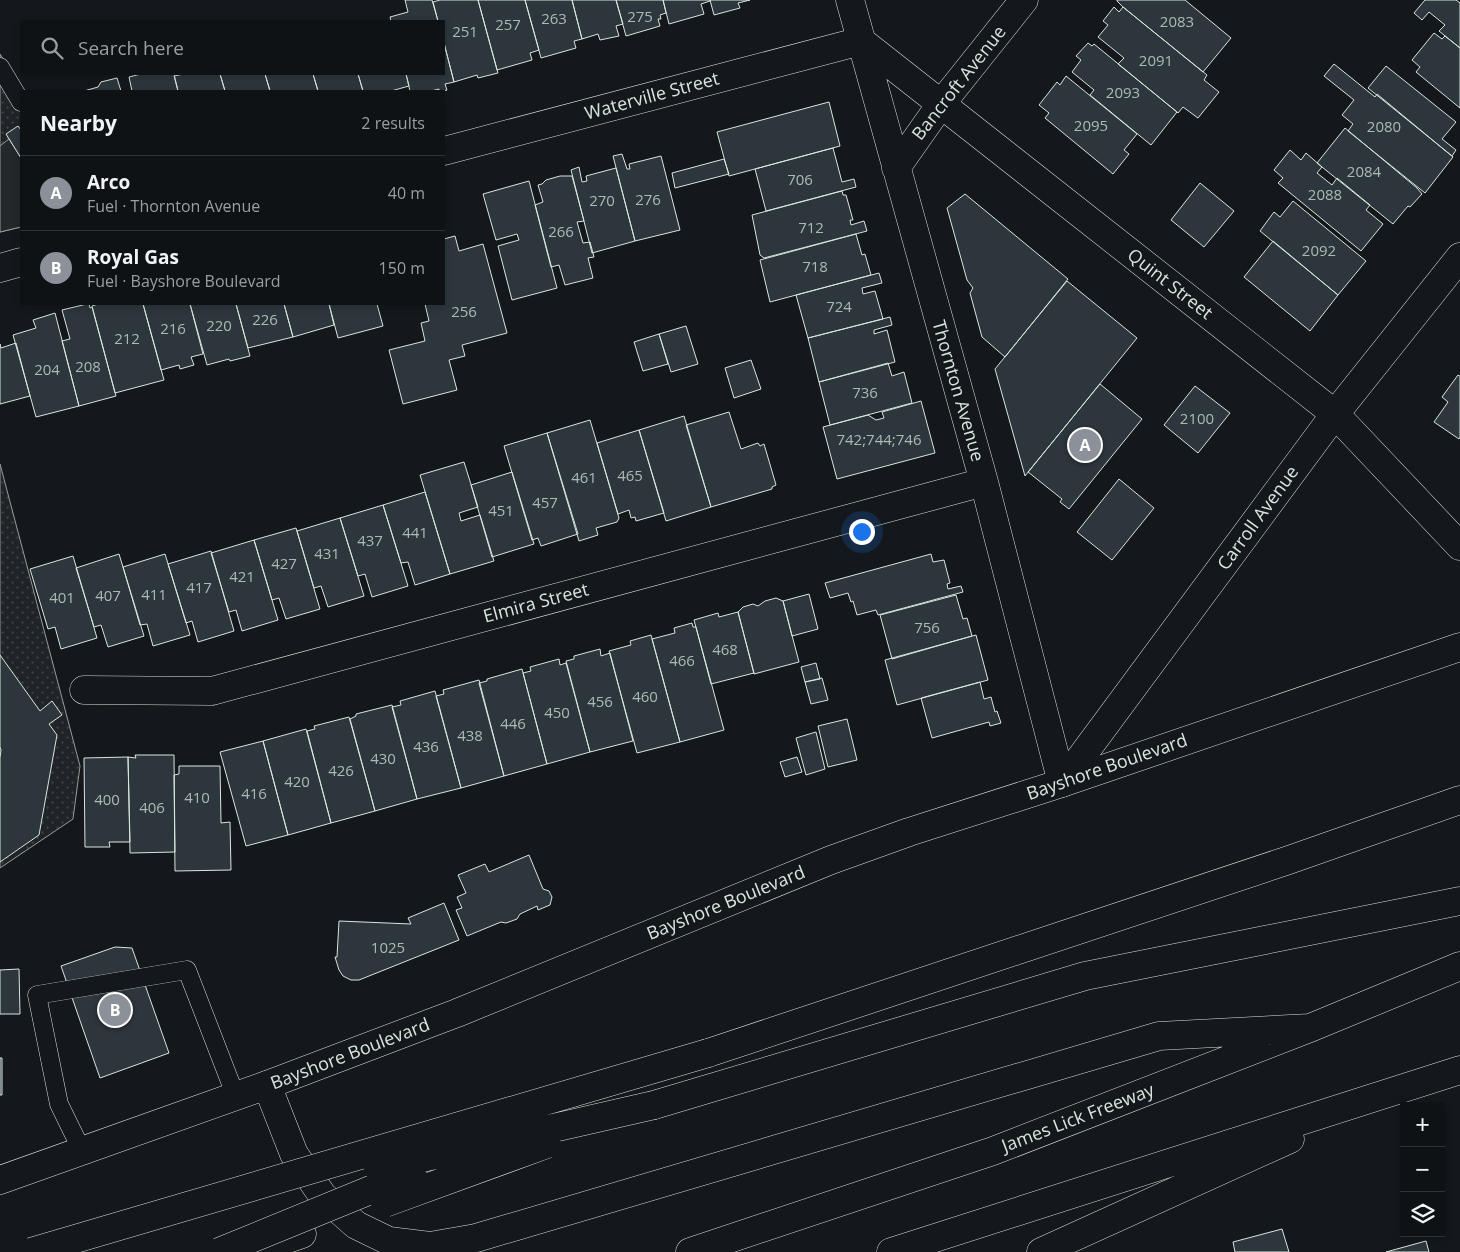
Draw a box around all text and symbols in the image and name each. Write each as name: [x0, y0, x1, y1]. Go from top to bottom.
house number: 275: [627, 6, 653, 26]
house number: 263: [541, 8, 567, 28]
house number: 2083: [1160, 11, 1194, 31]
house number: 257: [495, 14, 521, 34]
search box: [20, 20, 445, 75]
street label: Bancroft Avenue: [906, 20, 1011, 145]
house number: 251: [452, 21, 478, 41]
icon: search: [38, 34, 66, 62]
text: Search here: [78, 35, 184, 61]
house number: 2091: [1139, 50, 1173, 70]
street label: Waterville Street: [582, 66, 722, 125]
house number: 2093: [1106, 82, 1140, 102]
text: Nearby: [40, 109, 117, 137]
text: 2 results: [361, 112, 425, 134]
house number: 2095: [1074, 115, 1108, 135]
house number: 2080: [1367, 116, 1401, 136]
house number: 2084: [1347, 161, 1382, 181]
text: Arco: [87, 169, 130, 195]
house number: 706: [787, 169, 813, 189]
text: A: [50, 182, 62, 204]
text: 40 m: [388, 182, 425, 204]
house number: 2088: [1308, 184, 1342, 204]
house number: 276: [635, 189, 661, 209]
house number: 270: [589, 190, 615, 210]
text: Fuel · Thornton Avenue: [87, 195, 260, 217]
house number: 712: [798, 217, 824, 237]
house number: 266: [548, 221, 574, 241]
house number: 2092: [1302, 240, 1336, 260]
street label: Quint Street: [1123, 242, 1218, 324]
text: Royal Gas: [87, 244, 179, 270]
house number: 718: [802, 256, 828, 276]
text: B: [51, 257, 61, 279]
text: 150 m: [379, 257, 425, 279]
text: Fuel · Bayshore Boulevard: [87, 270, 281, 292]
house number: 724: [826, 296, 852, 316]
house number: 256: [451, 301, 477, 321]
house number: 226: [252, 309, 278, 329]
house number: 220: [206, 315, 232, 335]
street label: Thornton Avenue: [927, 317, 991, 464]
house number: 216: [160, 318, 186, 338]
house number: 212: [114, 328, 140, 348]
house number: 208: [75, 356, 101, 376]
house number: 204: [34, 359, 60, 379]
house number: 736: [852, 382, 878, 402]
house number: 2100: [1180, 408, 1214, 428]
pin: A: [1069, 426, 1101, 464]
house number: 742;744;746: [836, 429, 922, 449]
street label: Carroll Avenue: [1211, 460, 1303, 574]
house number: 465: [617, 465, 643, 485]
house number: 461: [571, 467, 597, 487]
house number: 457: [532, 492, 558, 512]
house number: 451: [488, 500, 514, 520]
your location: [849, 519, 875, 545]
house number: 441: [402, 522, 428, 542]
house number: 437: [357, 530, 383, 550]
house number: 431: [314, 543, 340, 563]
house number: 427: [271, 553, 297, 573]
house number: 421: [229, 566, 255, 586]
street label: Elmira Street: [480, 576, 591, 628]
house number: 417: [186, 577, 212, 597]
house number: 411: [141, 584, 167, 604]
house number: 407: [95, 585, 121, 605]
house number: 401: [49, 587, 75, 607]
house number: 756: [914, 617, 940, 637]
house number: 468: [712, 639, 738, 659]
house number: 466: [669, 650, 695, 670]
house number: 460: [632, 686, 658, 706]
house number: 456: [587, 691, 613, 711]
house number: 450: [544, 702, 570, 722]
house number: 446: [500, 713, 526, 733]
house number: 438: [457, 725, 483, 745]
street label: Bayshore Boulevard: [1023, 727, 1190, 805]
house number: 436: [413, 736, 439, 756]
house number: 430: [370, 748, 396, 768]
house number: 426: [328, 760, 354, 780]
house number: 420: [284, 771, 310, 791]
house number: 416: [241, 783, 267, 803]
house number: 410: [184, 787, 210, 807]
house number: 400: [94, 789, 120, 809]
house number: 406: [139, 797, 165, 817]
street label: Bayshore Boulevard: [643, 859, 808, 945]
house number: 1025: [371, 937, 405, 957]
pin: B: [99, 991, 131, 1029]
street label: Bayshore Boulevard: [267, 1012, 433, 1095]
street label: James Lick Freeway: [996, 1077, 1158, 1158]
map controls: [1400, 1102, 1445, 1237]
button: +: [1400, 1102, 1445, 1147]
button: −: [1400, 1147, 1445, 1192]
button: layers: [1400, 1192, 1445, 1237]

